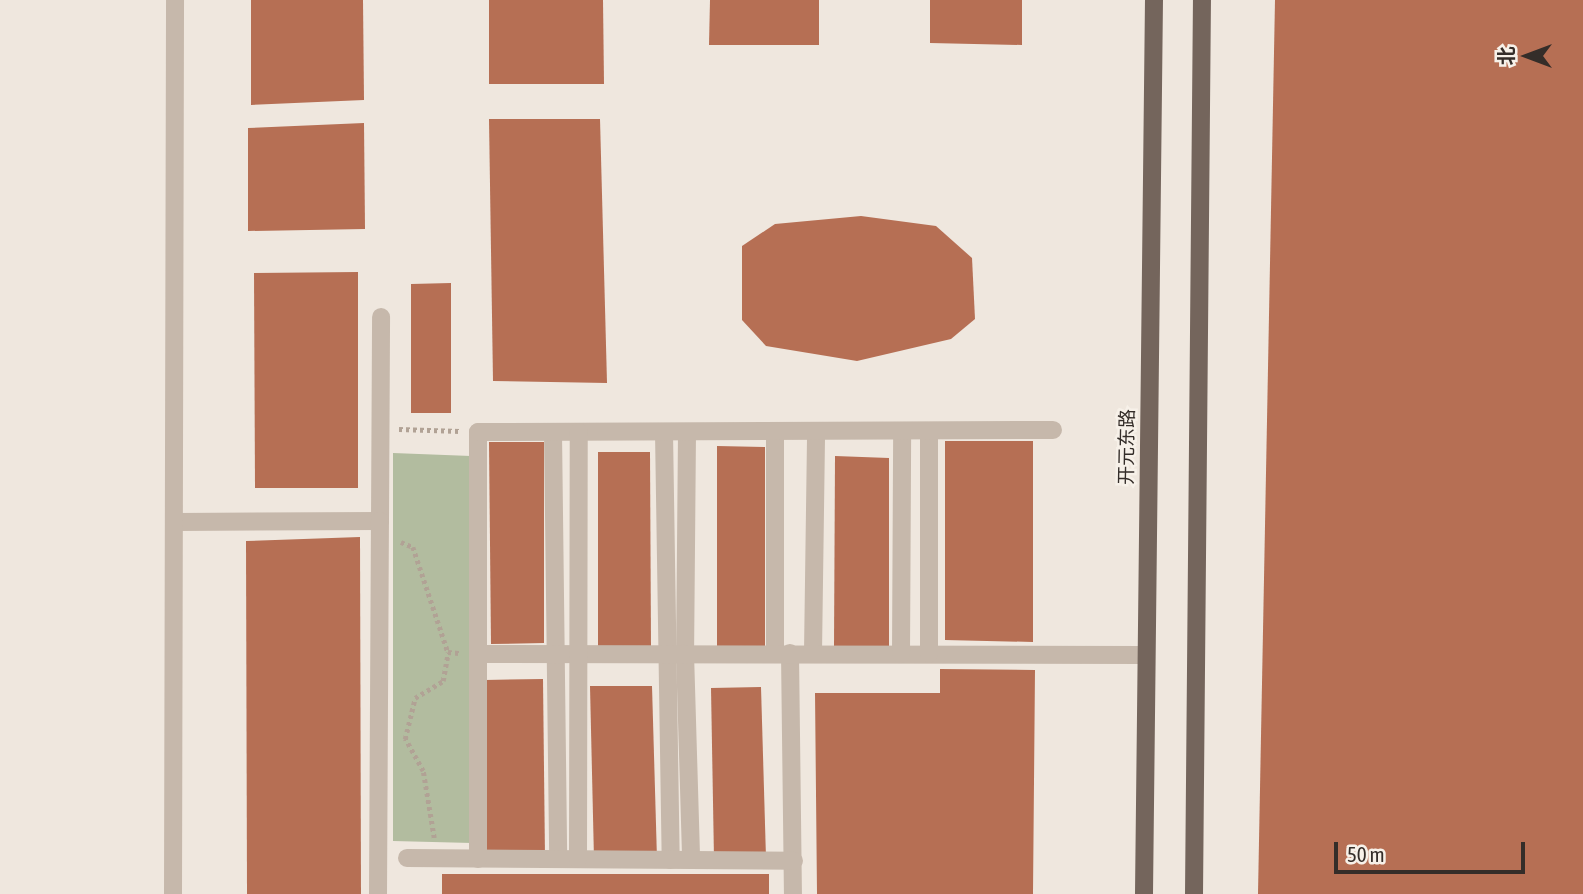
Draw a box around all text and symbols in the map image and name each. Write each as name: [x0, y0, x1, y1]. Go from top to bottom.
north arrow: [1492, 21, 1562, 91]
text: 北: [1495, 47, 1517, 66]
street label: 开元东路: [1115, 409, 1139, 485]
scale bar: [1338, 828, 1529, 872]
text: 50 m: [1347, 842, 1385, 866]

